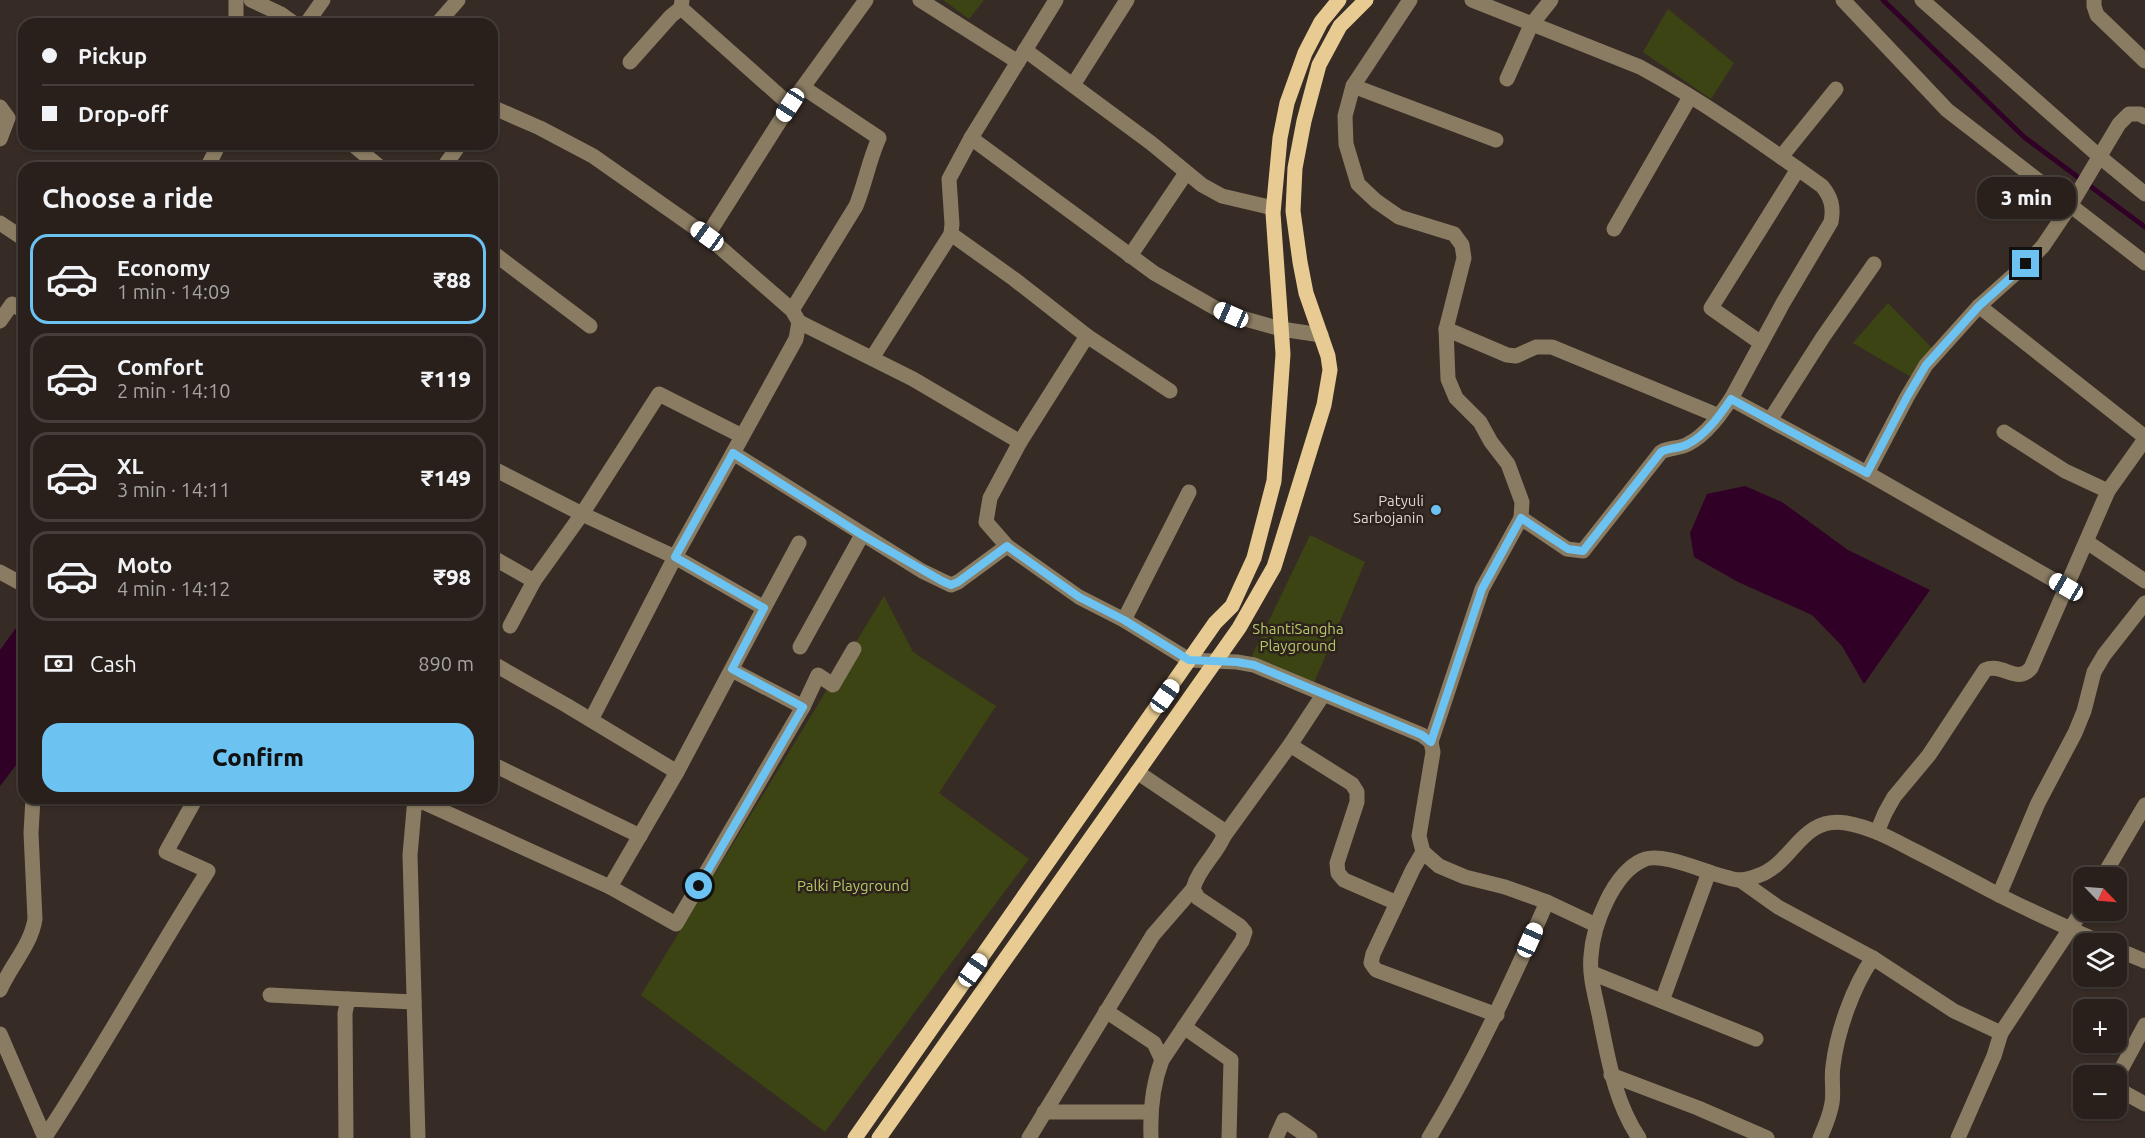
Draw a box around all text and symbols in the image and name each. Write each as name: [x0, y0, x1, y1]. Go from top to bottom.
text: Pickup: [78, 43, 147, 68]
car: [773, 85, 807, 125]
text: Drop-off: [78, 101, 168, 126]
callout: 3 min: [1976, 177, 2076, 219]
text: Choose a ride: [42, 183, 214, 213]
text: 3 min: [2001, 186, 2052, 209]
car: [687, 218, 727, 254]
route end: [2012, 250, 2039, 277]
icon: car: [45, 252, 99, 306]
text: Economy: [117, 255, 210, 280]
text: ₹88: [434, 267, 471, 292]
text: 1 min · 14:09: [117, 280, 231, 303]
car: [1211, 299, 1251, 331]
icon: car: [45, 351, 99, 405]
text: Comfort: [117, 354, 204, 379]
text: ₹119: [421, 366, 471, 391]
text: 2 min · 14:10: [117, 379, 231, 402]
icon: car: [45, 450, 99, 504]
text: XL: [117, 453, 144, 478]
text: ₹149: [421, 465, 471, 490]
text: 3 min · 14:11: [117, 478, 231, 501]
place label: Patyuli Sarbojanin: [1353, 492, 1424, 526]
marker: Patyuli Sarbojanin: [1429, 503, 1443, 517]
icon: car: [45, 549, 99, 603]
text: Moto: [117, 552, 172, 577]
text: ₹98: [434, 564, 471, 589]
car: [2046, 570, 2086, 604]
text: 4 min · 14:12: [117, 577, 231, 600]
park label: ShantiSangha Playground: [1252, 620, 1344, 654]
icon: cash: [42, 647, 75, 680]
text: Cash: [90, 651, 137, 676]
text: 890 m: [418, 652, 474, 675]
car: [1147, 676, 1183, 716]
button: Confirm: [42, 723, 474, 792]
north arrow: [2073, 867, 2127, 921]
map controls: [2073, 867, 2127, 1119]
route start: [685, 872, 712, 899]
park label: Palki Playground: [797, 877, 909, 894]
car: [1514, 920, 1546, 960]
button: layers: [2073, 933, 2127, 987]
car: [955, 950, 991, 990]
button: +: [2073, 999, 2127, 1053]
button: −: [2073, 1065, 2127, 1119]

